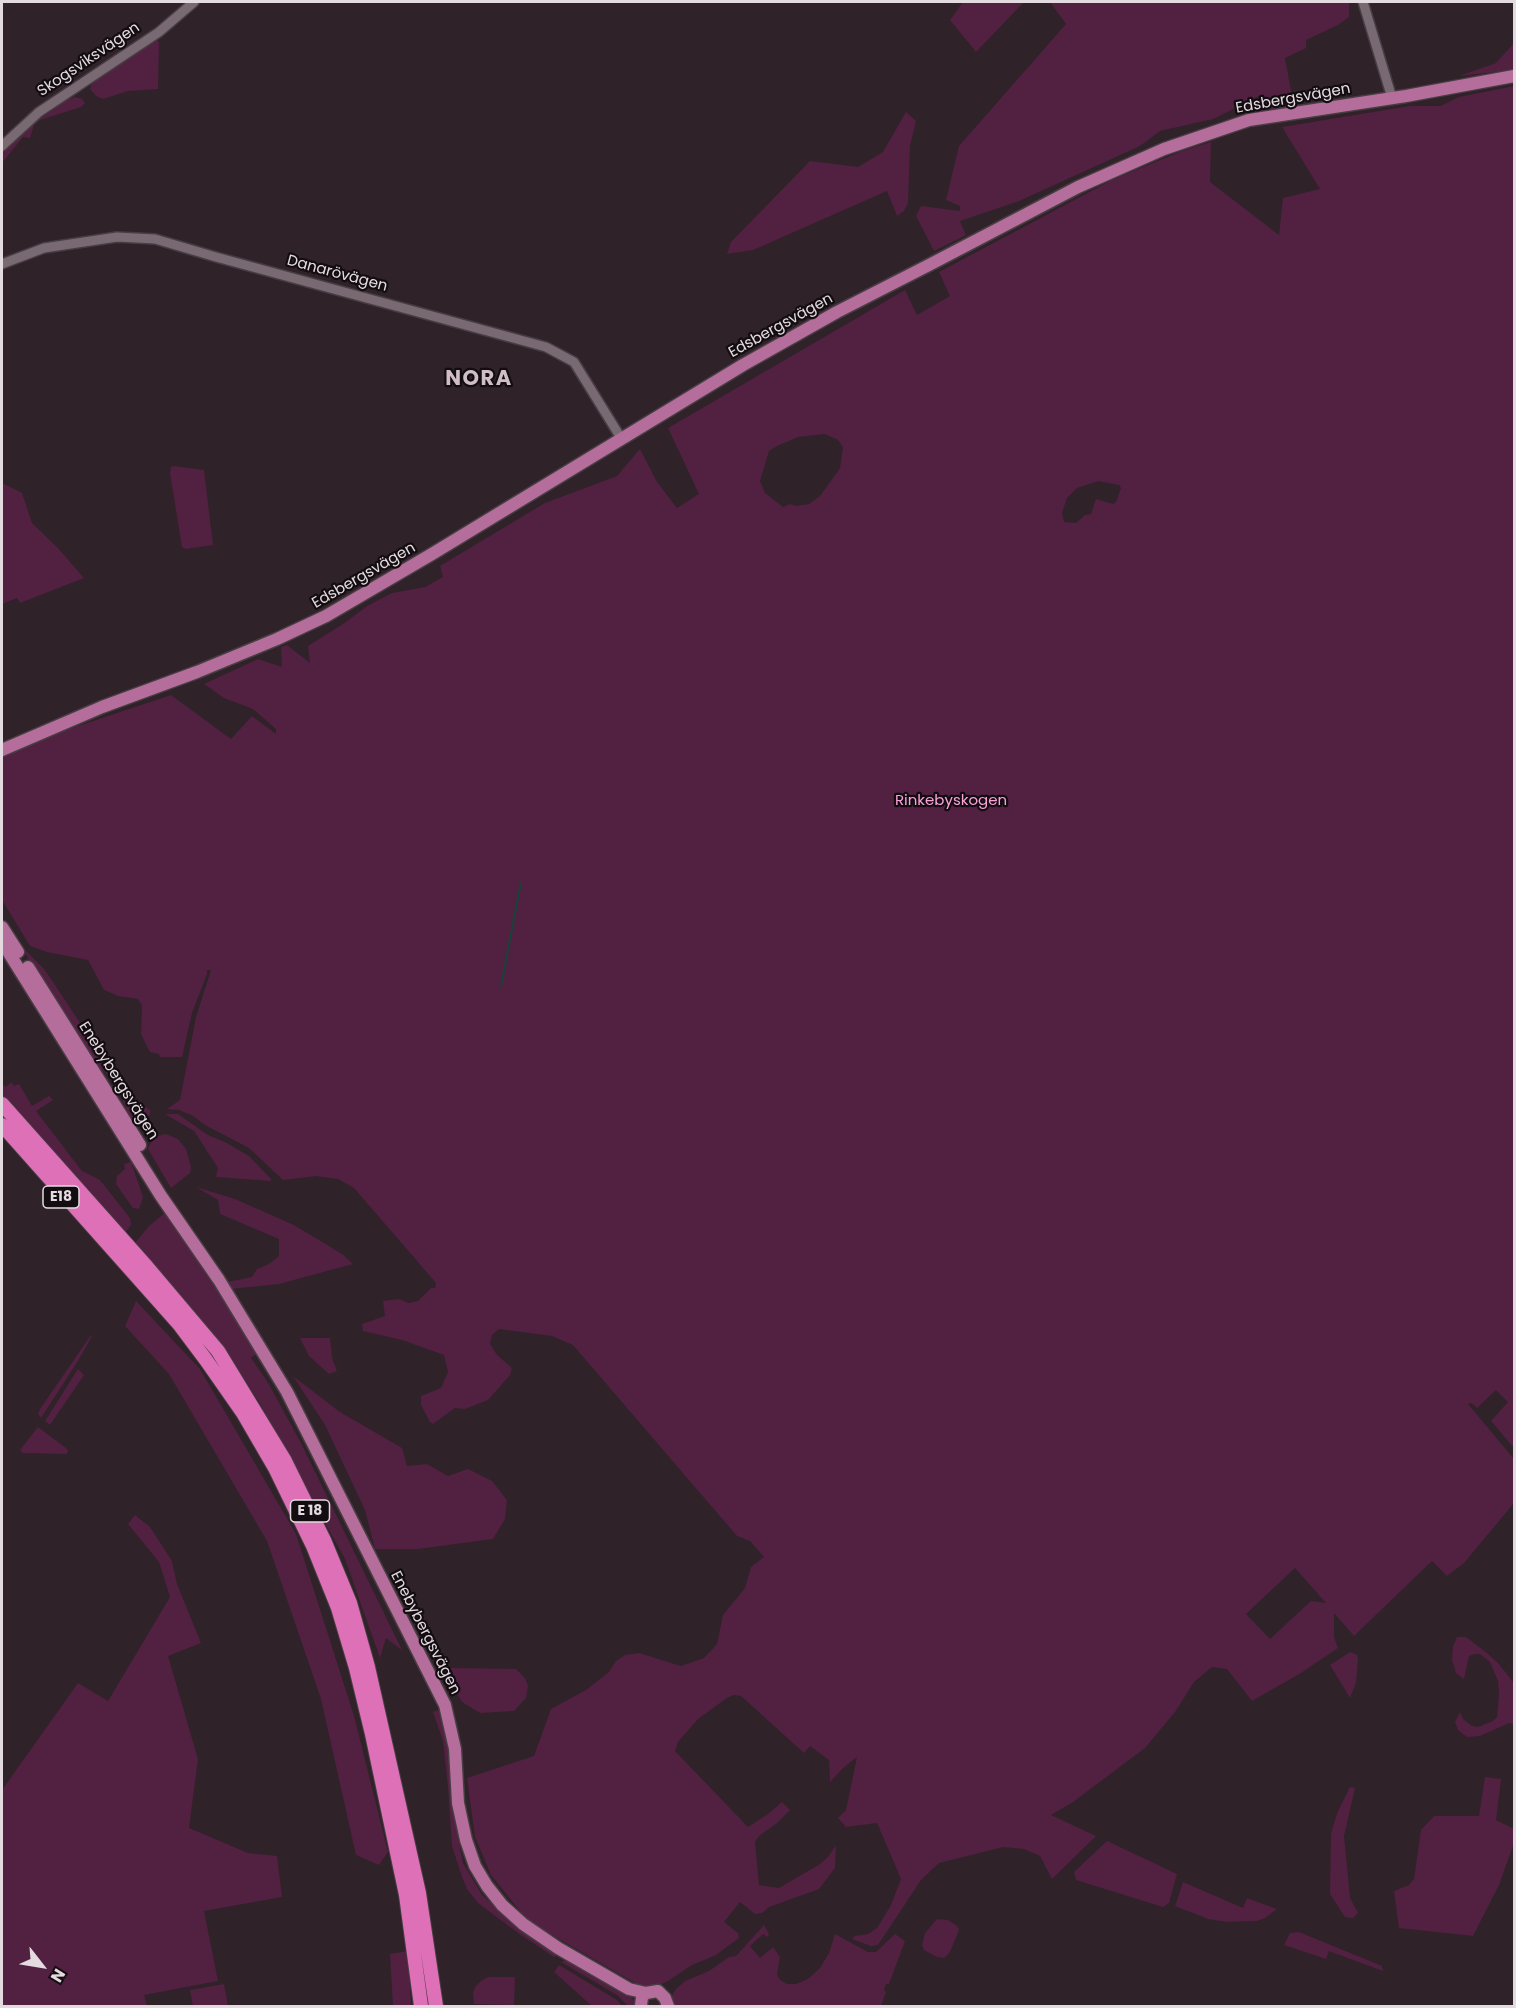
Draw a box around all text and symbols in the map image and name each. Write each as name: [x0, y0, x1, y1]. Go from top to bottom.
street label: Skogsviksvägen: [34, 19, 144, 101]
street label: Edsbergsvägen: [1234, 80, 1352, 118]
street label: Danarövägen: [285, 252, 389, 296]
street label: Edsbergsvägen: [726, 290, 836, 362]
district label: NORA: [445, 367, 513, 393]
street label: Edsbergsvägen: [309, 539, 419, 613]
park label: Rinkebyskogen: [895, 792, 1007, 810]
street label: Enebybergsvägen: [74, 1019, 162, 1143]
road number: E18: [43, 1186, 79, 1208]
road number: E 18: [290, 1500, 330, 1522]
street label: Enebybergsvägen: [386, 1568, 464, 1698]
north arrow: [12, 1936, 72, 1996]
text: N: [45, 1964, 71, 1987]

